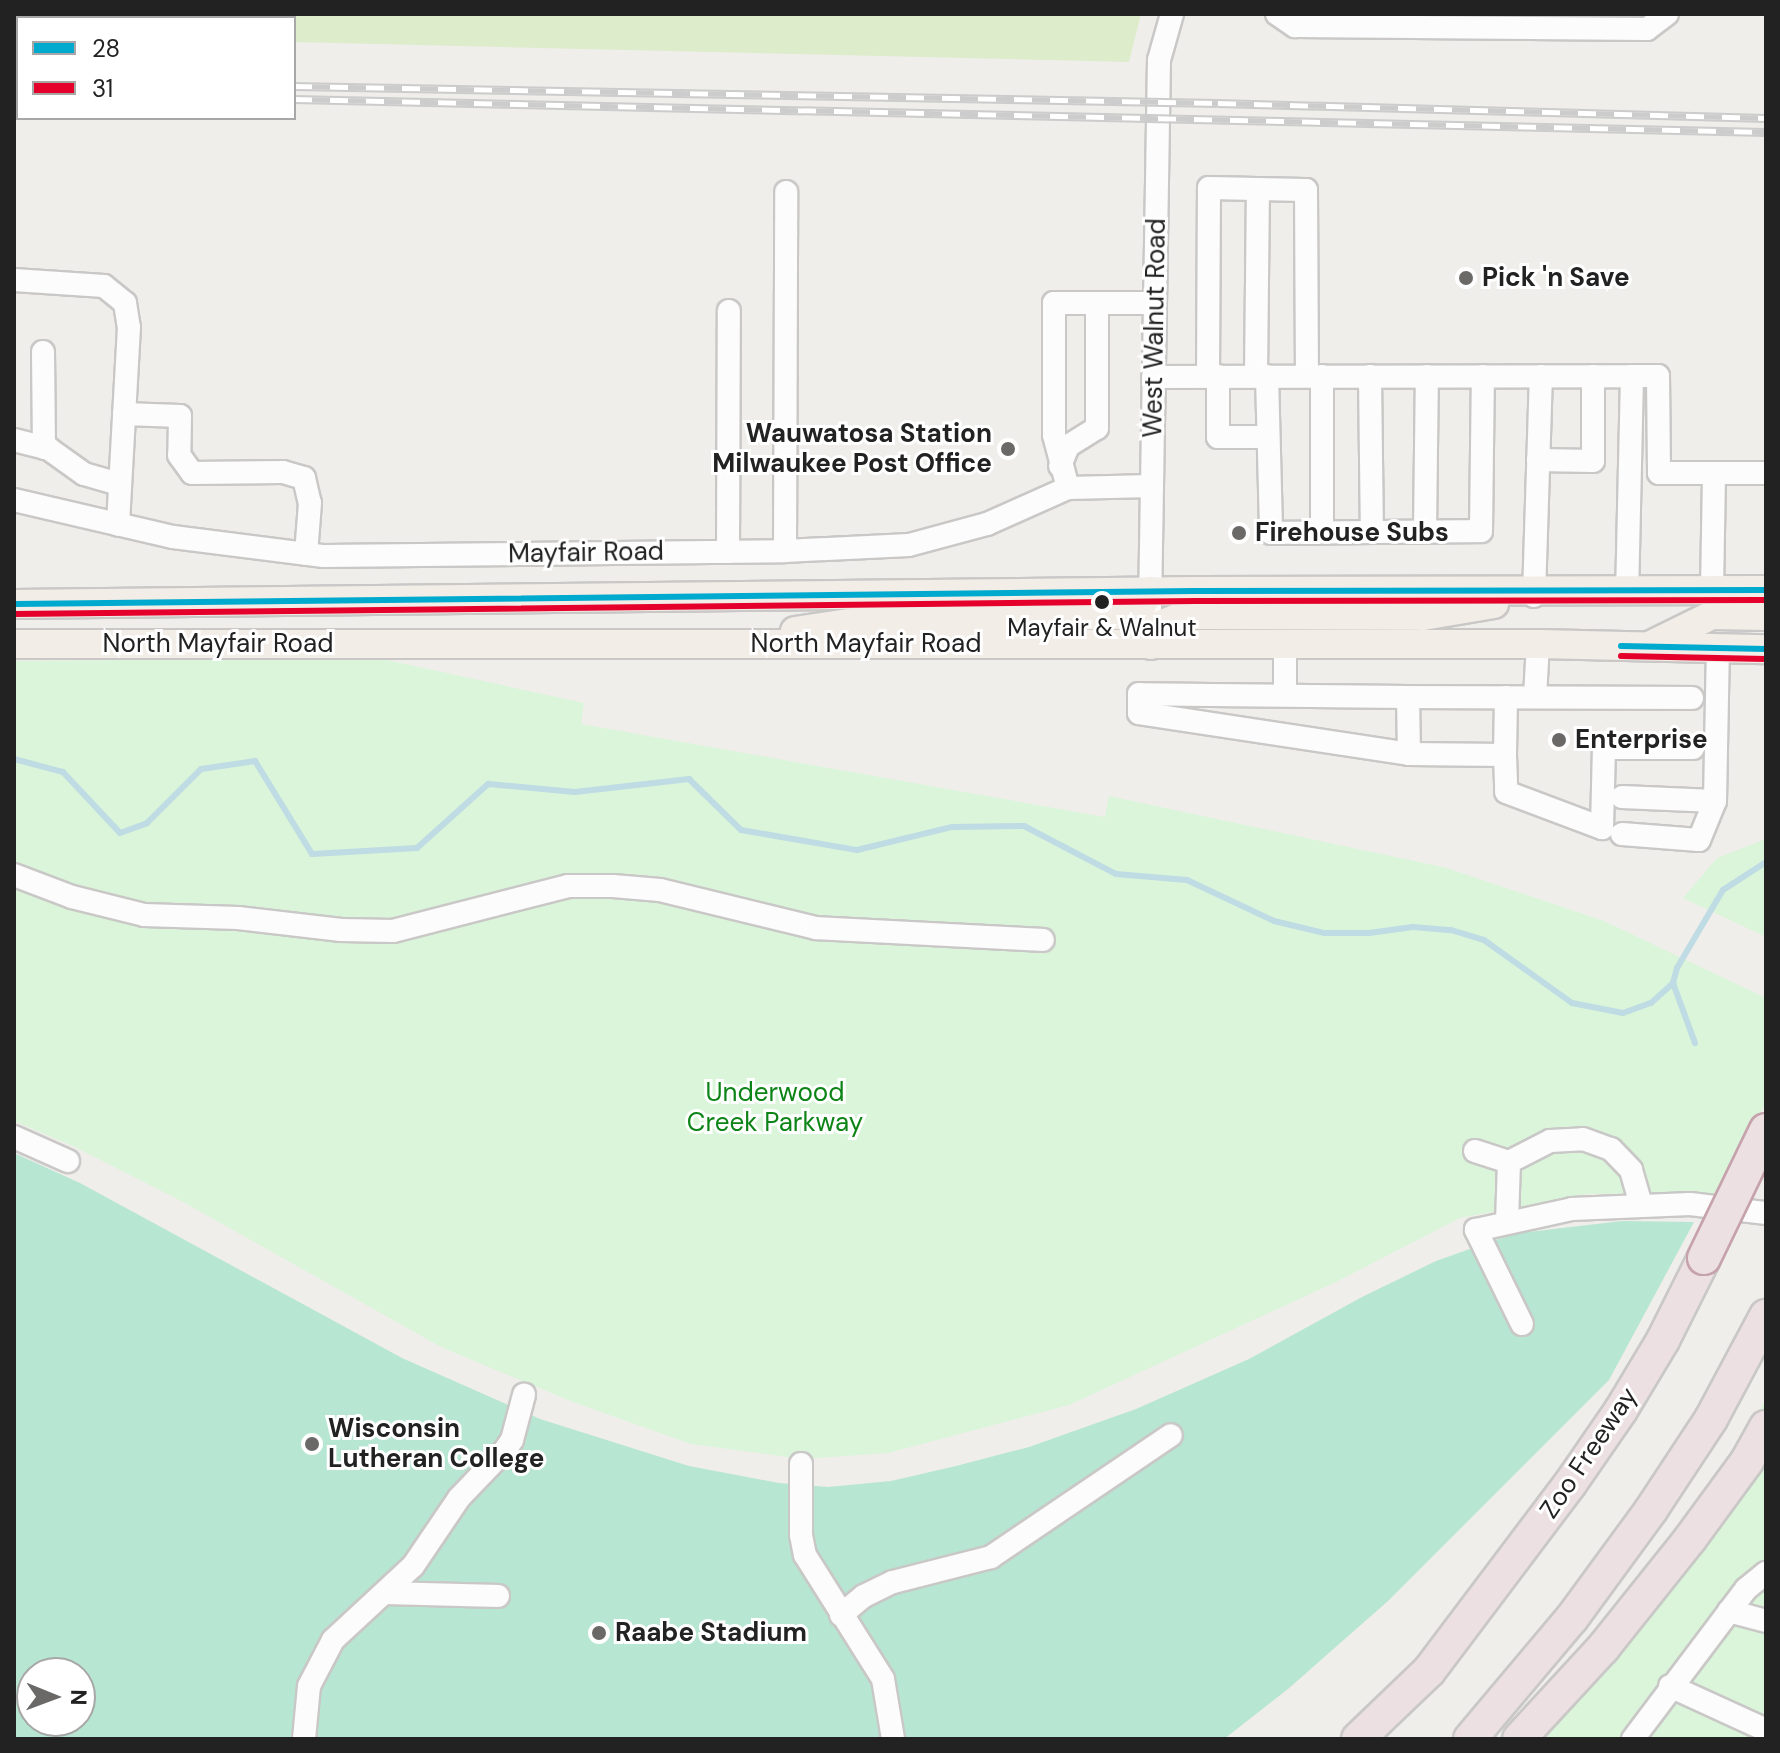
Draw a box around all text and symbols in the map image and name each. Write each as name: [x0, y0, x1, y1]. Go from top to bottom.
legend: [16, 16, 296, 120]
text: 28: [92, 33, 120, 64]
text: 31: [92, 73, 113, 104]
street label: West Walnut Road: [1137, 218, 1173, 438]
place label: Pick 'n Save: [1482, 262, 1630, 294]
marker: Pick 'n Save: [1457, 269, 1475, 287]
place label: Wauwatosa Station Milwaukee Post Office: [712, 418, 992, 480]
marker: Wauwatosa Station Milwaukee Post Office: [999, 440, 1017, 458]
place label: Firehouse Subs: [1255, 517, 1449, 549]
marker: Firehouse Subs: [1230, 524, 1248, 542]
street label: Mayfair Road: [508, 536, 664, 570]
marker: Mayfair & Walnut: [1094, 594, 1110, 610]
place label: Mayfair & Walnut: [1007, 614, 1197, 642]
street label: North Mayfair Road: [103, 628, 333, 660]
street label: North Mayfair Road: [751, 628, 981, 660]
place label: Enterprise: [1575, 724, 1708, 756]
marker: Enterprise: [1550, 731, 1568, 749]
park label: Underwood Creek Parkway: [687, 1077, 863, 1138]
street label: Zoo Freeway: [1534, 1381, 1644, 1525]
place label: Wisconsin Lutheran College: [328, 1413, 544, 1474]
marker: Wisconsin Lutheran College: [303, 1435, 321, 1453]
place label: Raabe Stadium: [615, 1617, 807, 1649]
marker: Raabe Stadium: [590, 1624, 608, 1642]
north arrow: [16, 1657, 96, 1737]
text: N: [64, 1689, 93, 1706]

